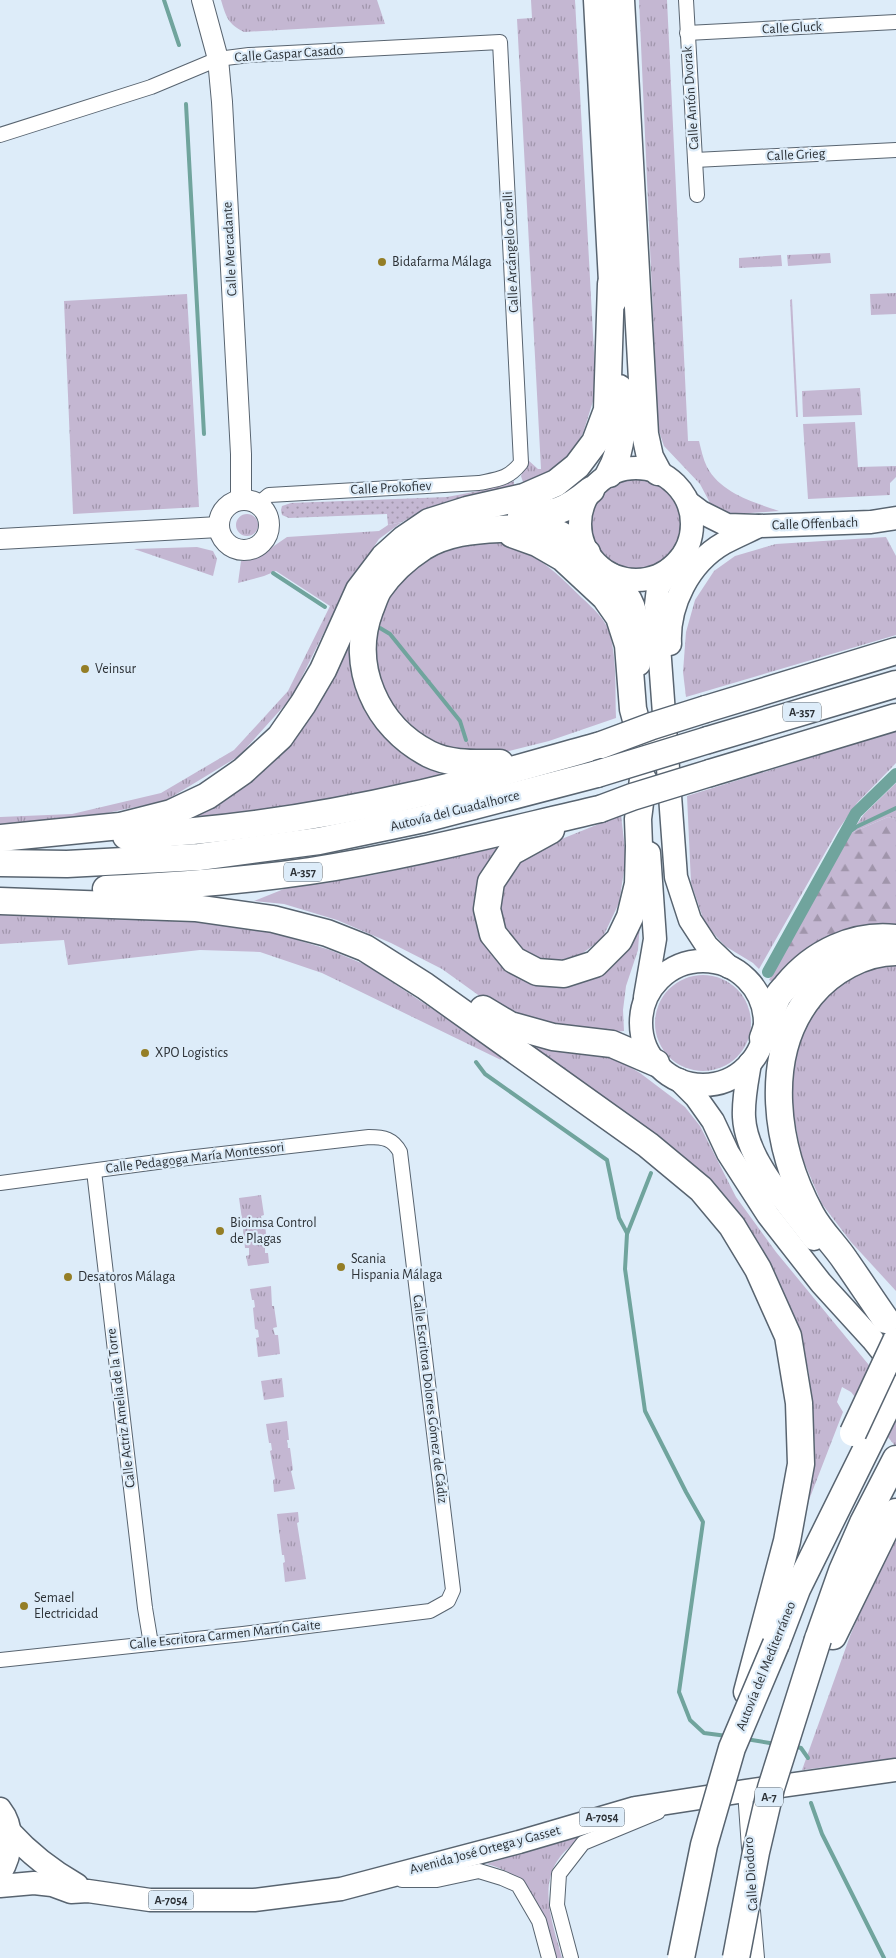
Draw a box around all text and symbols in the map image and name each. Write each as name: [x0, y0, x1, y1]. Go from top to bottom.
street label: Calle Gluck: [762, 19, 823, 37]
street label: Calle Gaspar Casado: [234, 43, 344, 65]
street label: Calle Antón Dvorak: [680, 45, 702, 150]
street label: Calle Grieg: [766, 146, 826, 164]
street label: Calle Arcángelo Corelli: [501, 191, 521, 313]
street label: Calle Mercadante: [221, 202, 239, 296]
place label: Bidafarma Málaga: [392, 255, 492, 269]
marker: Bidafarma Málaga: [376, 256, 388, 268]
street label: Calle Prokofiev: [350, 479, 432, 497]
street label: Calle Offenbach: [772, 515, 858, 533]
place label: Veinsur: [95, 662, 137, 676]
marker: Veinsur: [79, 663, 91, 675]
road number: A-357: [783, 702, 821, 722]
street label: Autovía del Guadalhorce: [389, 788, 521, 834]
road number: A-357: [284, 862, 322, 882]
place label: XPO Logistics: [155, 1046, 228, 1060]
marker: XPO Logistics: [139, 1047, 151, 1059]
street label: Calle Pedagoga María Montessori: [105, 1140, 285, 1176]
place label: Bioimsa Control de Plagas: [230, 1216, 317, 1246]
marker: Bioimsa Control de Plagas: [214, 1225, 226, 1237]
place label: Scania Hispania Málaga: [351, 1252, 443, 1282]
marker: Scania Hispania Málaga: [335, 1261, 347, 1273]
place label: Desatoros Málaga: [78, 1270, 176, 1284]
marker: Desatoros Málaga: [62, 1271, 74, 1283]
street label: Calle Escritora Dolores Gómez de Cádiz: [410, 1294, 450, 1504]
street label: Calle Actriz Amelia de la Torre: [104, 1327, 138, 1489]
place label: Semael Electricidad: [34, 1591, 98, 1621]
street label: Autovía del Mediterráneo: [734, 1599, 798, 1733]
marker: Semael Electricidad: [18, 1600, 30, 1612]
street label: Calle Escritora Carmen Martín Gaite: [129, 1618, 321, 1652]
road number: A-7: [755, 1788, 783, 1806]
road number: A-7054: [580, 1808, 624, 1826]
street label: Avenida José Ortega y Gasset: [408, 1823, 562, 1877]
street label: Calle Diodoro: [741, 1836, 761, 1911]
road number: A-7054: [148, 1890, 194, 1910]

